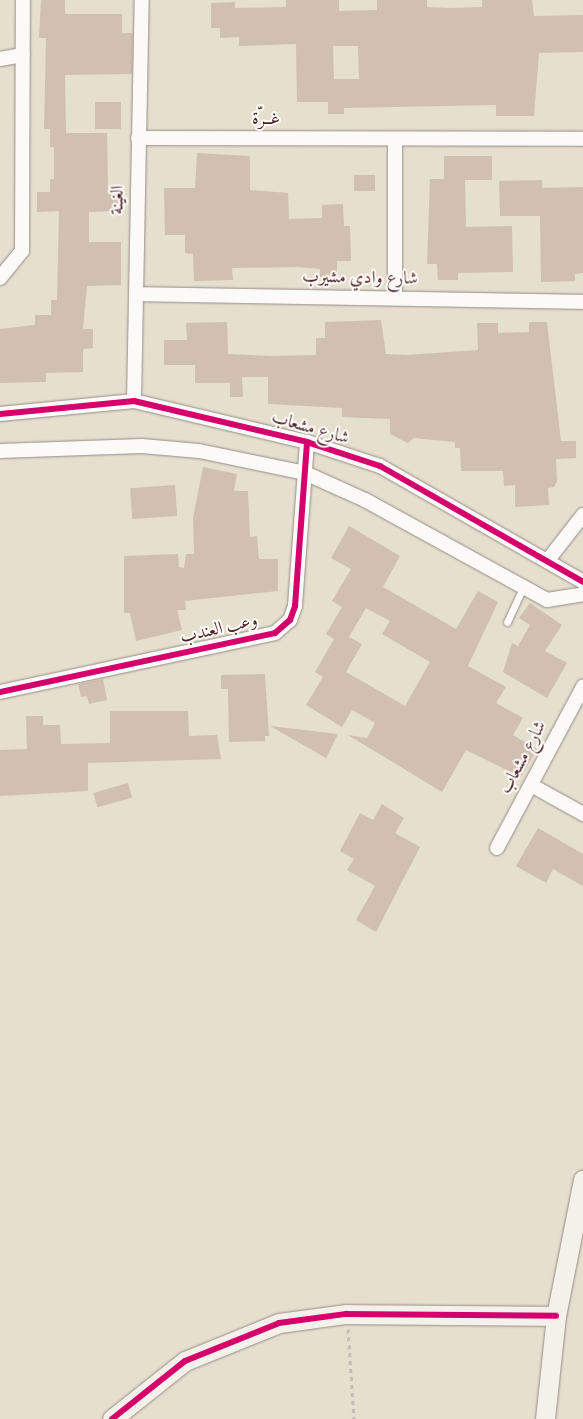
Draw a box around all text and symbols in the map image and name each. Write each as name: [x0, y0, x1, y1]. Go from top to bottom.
street label: غــرّة: [252, 109, 280, 131]
street label: الغينة: [108, 185, 130, 215]
street label: شارع وادي مشيرب: [302, 267, 418, 291]
street label: شارع مشعاب: [269, 408, 351, 450]
street label: وعب العندب: [178, 611, 260, 649]
street label: شارع مشعاب: [496, 718, 552, 798]

